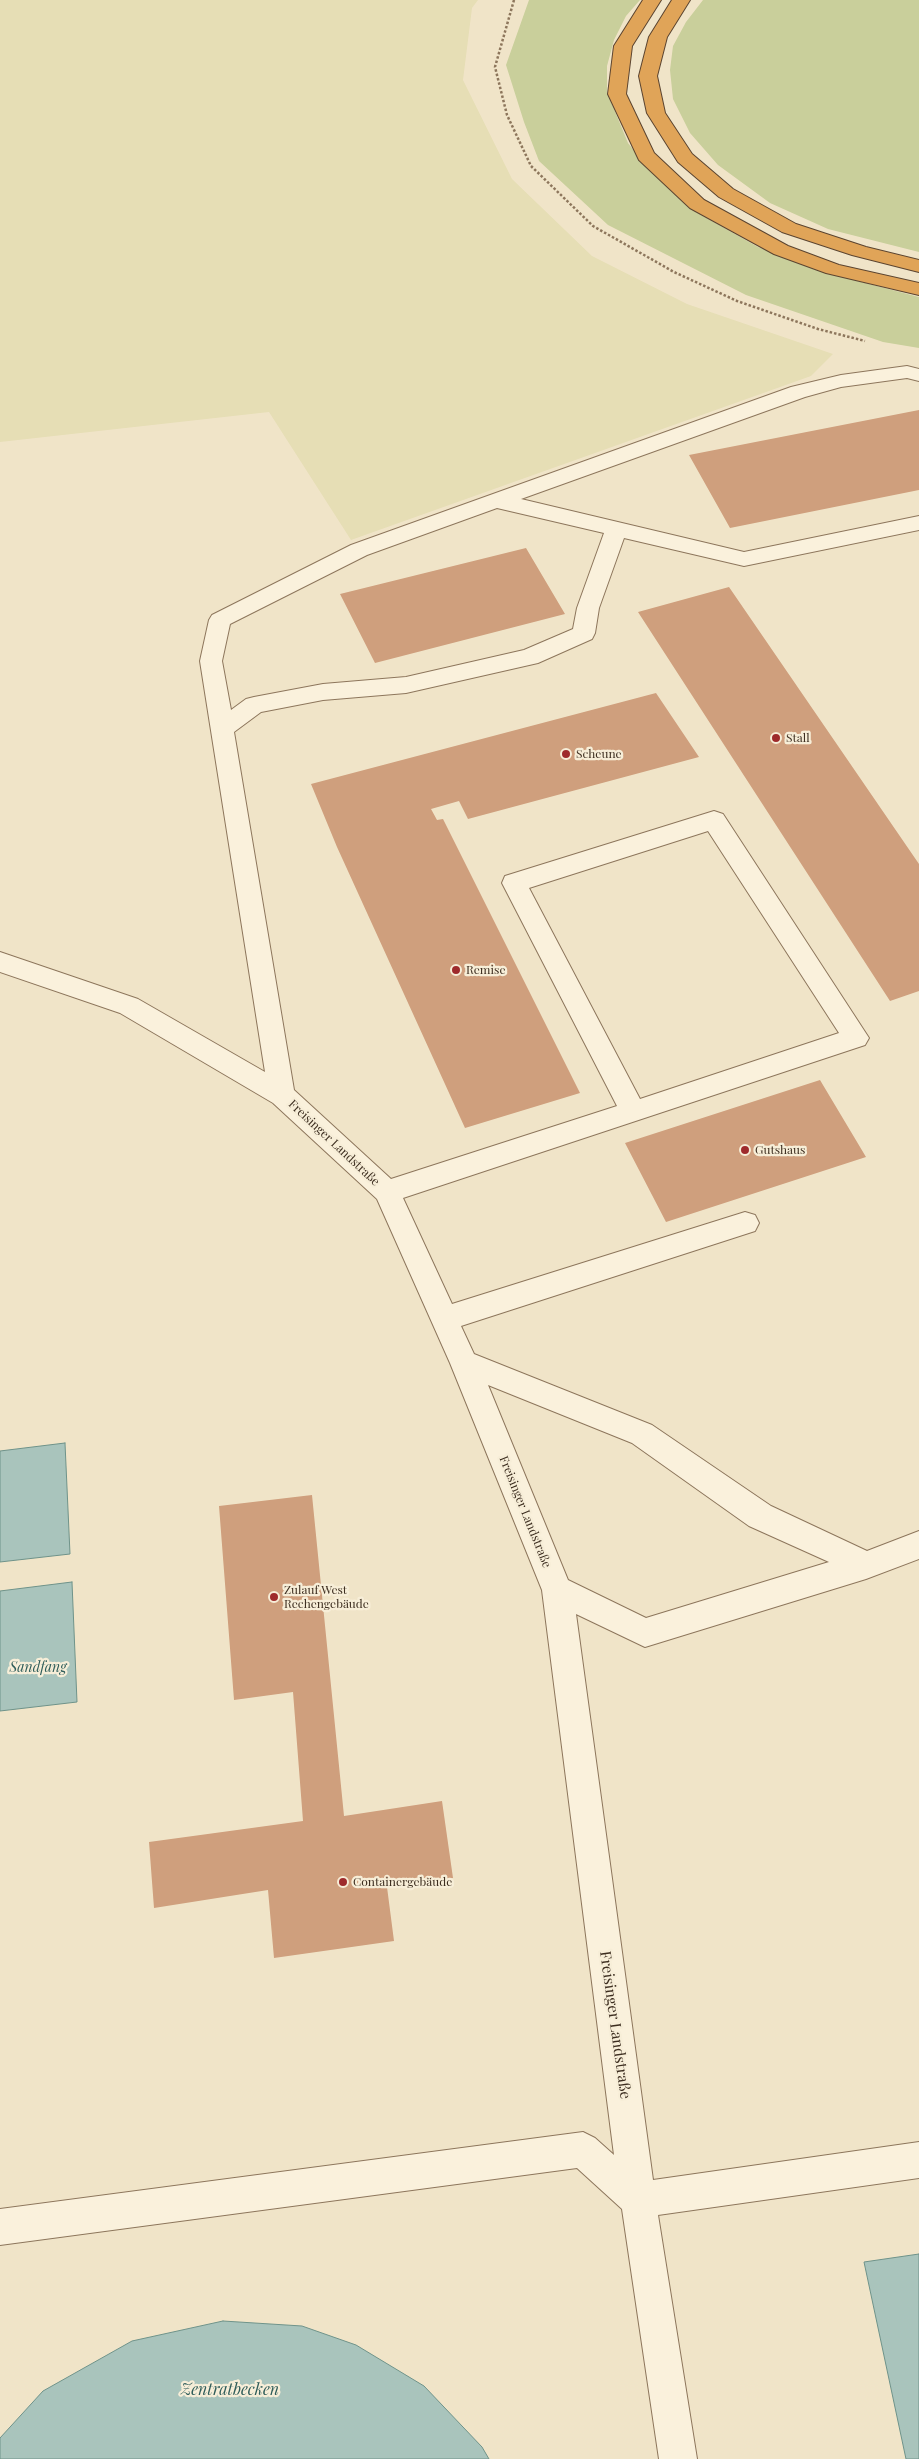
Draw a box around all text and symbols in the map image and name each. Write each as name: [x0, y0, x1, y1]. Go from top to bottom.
place label: Stall: [786, 731, 810, 745]
marker: Stall: [770, 732, 782, 744]
place label: Scheune: [576, 747, 622, 761]
marker: Scheune: [560, 748, 572, 760]
place label: Remise: [466, 963, 505, 977]
marker: Remise: [450, 964, 462, 976]
street label: Freisinger Landstraße: [285, 1097, 383, 1189]
place label: Gutshaus: [755, 1143, 805, 1157]
marker: Gutshaus: [739, 1144, 751, 1156]
street label: Freisinger Landstraße: [496, 1454, 554, 1570]
place label: Zulauf West Rechengebäude: [284, 1583, 369, 1611]
marker: Zulauf West Rechengebäude: [268, 1591, 280, 1603]
water label: Sandfang: [9, 1660, 67, 1676]
place label: Containergebäude: [353, 1875, 452, 1889]
marker: Containergebäude: [337, 1876, 349, 1888]
street label: Freisinger Landstraße: [596, 1950, 634, 2100]
water label: Zentratbecken: [181, 2380, 279, 2400]

